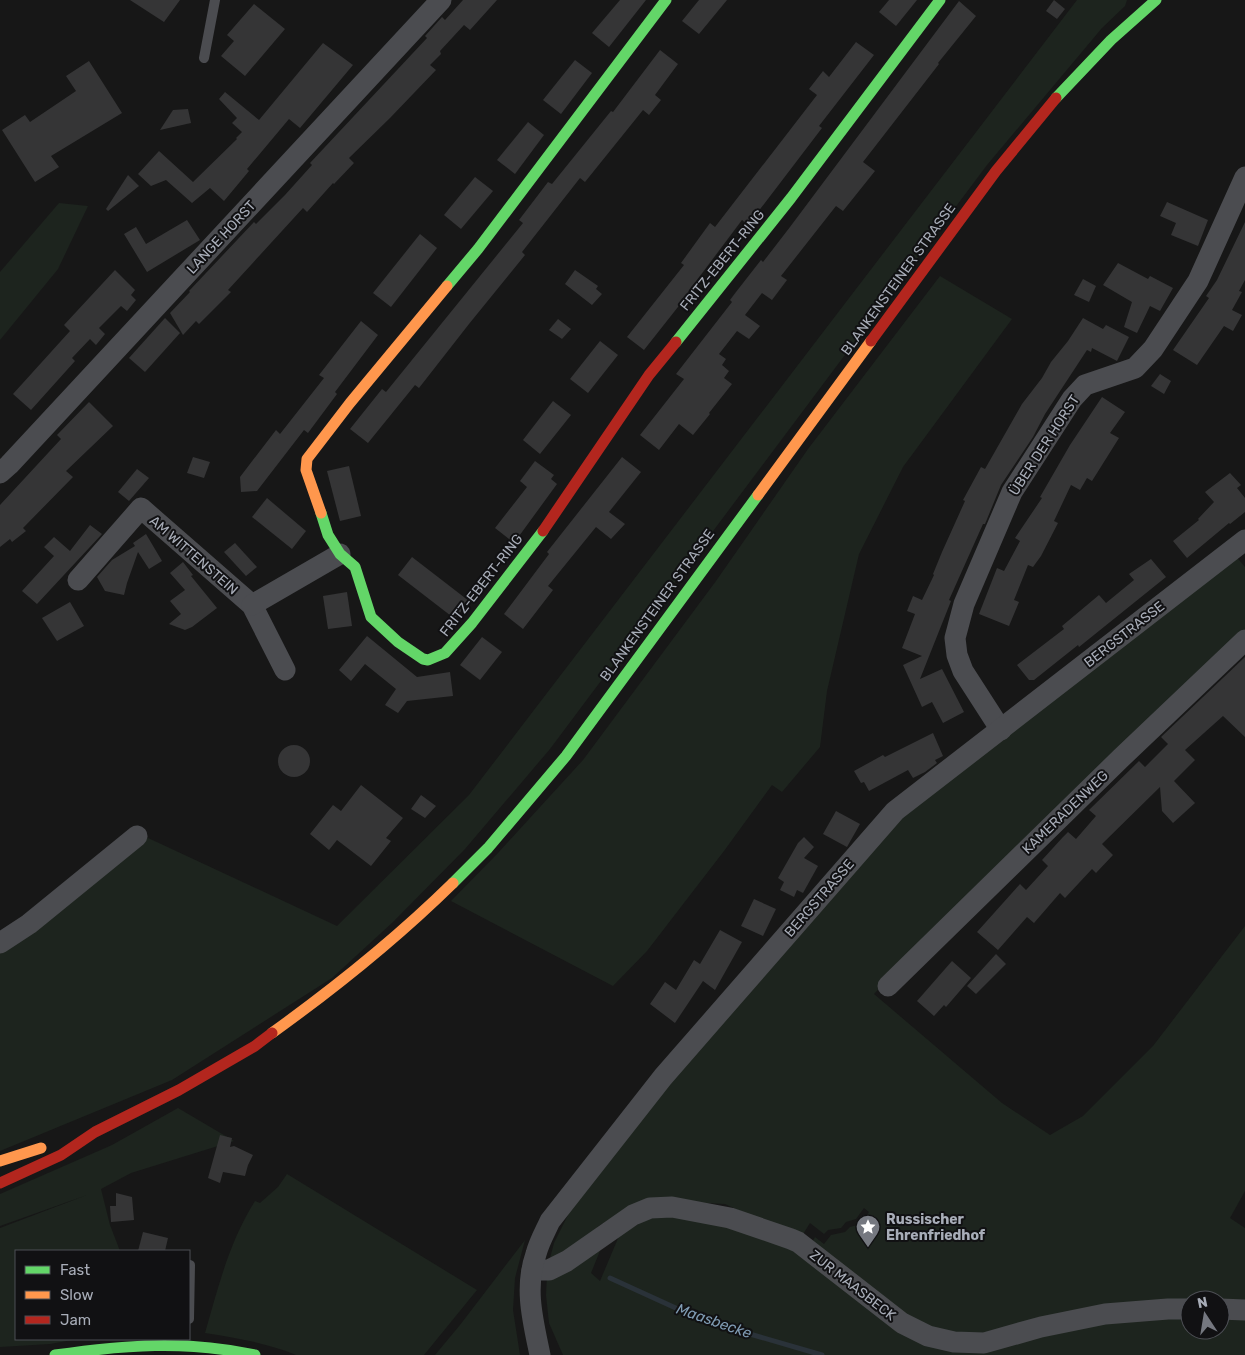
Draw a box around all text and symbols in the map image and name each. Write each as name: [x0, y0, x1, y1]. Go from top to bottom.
street label: LANGE HORST: [183, 197, 260, 277]
street label: BLANKENSTEINER STRASSE: [838, 200, 959, 359]
street label: FRITZ-EBERT-RING: [676, 206, 768, 314]
street label: ÜBER DER HORST: [1006, 392, 1083, 499]
street label: AM WITTENSTEIN: [146, 512, 241, 599]
street label: BLANKENSTEINER STRASSE: [597, 526, 718, 685]
street label: FRITZ-EBERT-RING: [436, 531, 527, 640]
street label: BERGSTRASSE: [1081, 598, 1168, 671]
street label: KAMERADENWEG: [1019, 767, 1112, 858]
street label: BERGSTRASSE: [781, 856, 858, 941]
place label: Russischer Ehrenfriedhof: [886, 1211, 986, 1244]
place icon: Russischer Ehrenfriedhof: [855, 1214, 881, 1248]
street label: ZUR MAASBECK: [806, 1246, 900, 1325]
legend: [15, 1250, 190, 1340]
text: Fast: [60, 1261, 90, 1279]
text: Slow: [60, 1286, 93, 1304]
north arrow: [1180, 1290, 1230, 1340]
text: N: [1196, 1293, 1209, 1312]
water label: Maasbecke: [674, 1300, 755, 1342]
text: Jam: [60, 1311, 91, 1329]

